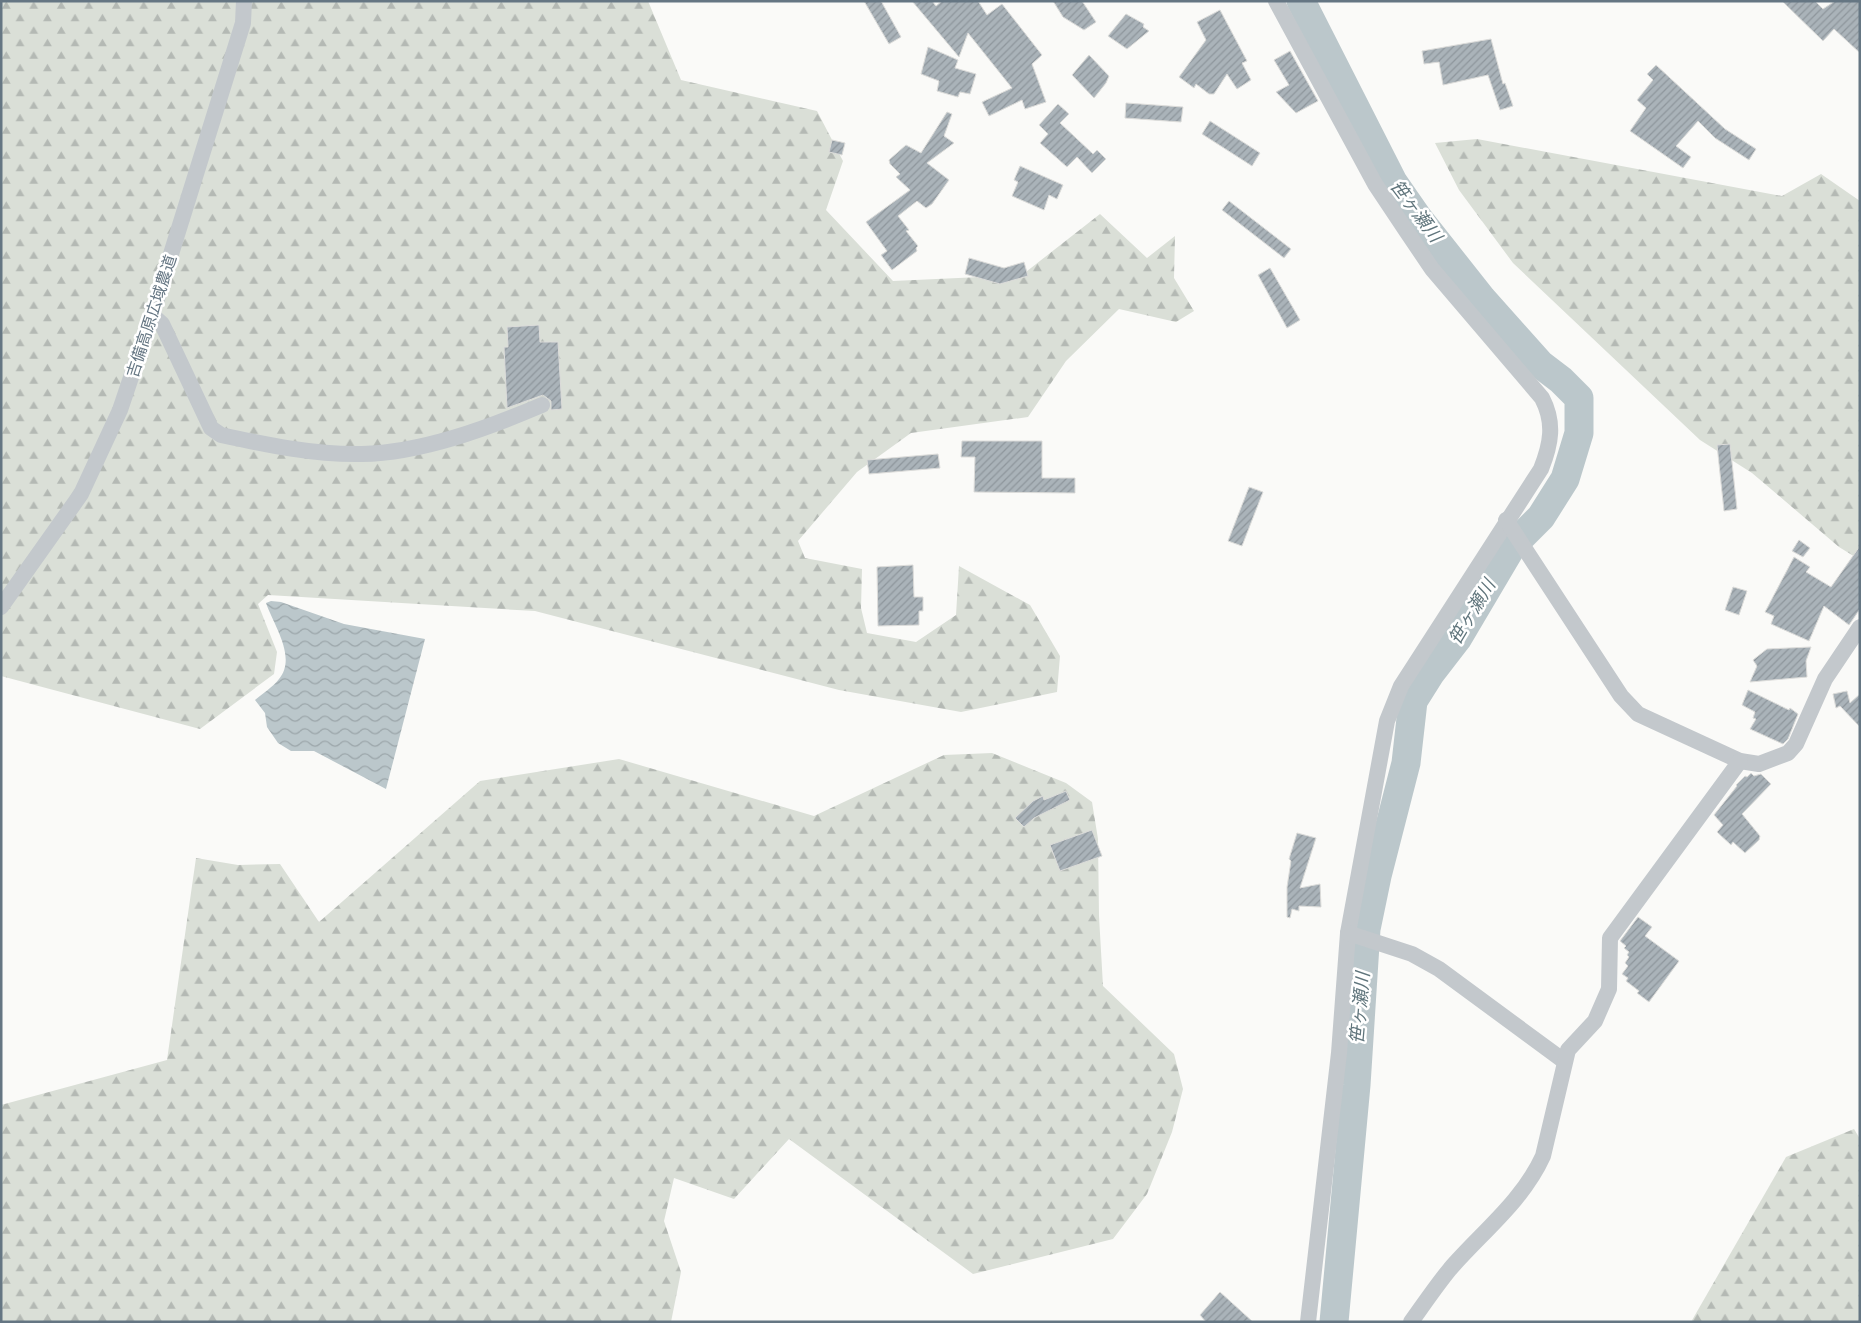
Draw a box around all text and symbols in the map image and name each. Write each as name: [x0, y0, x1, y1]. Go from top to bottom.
water label: 笹ヶ瀬川: [1386, 176, 1447, 248]
street label: 吉備高原広域農道: [124, 253, 181, 380]
water label: 笹ヶ瀬川: [1445, 574, 1501, 649]
water label: 笹ヶ瀬川: [1347, 969, 1374, 1045]

